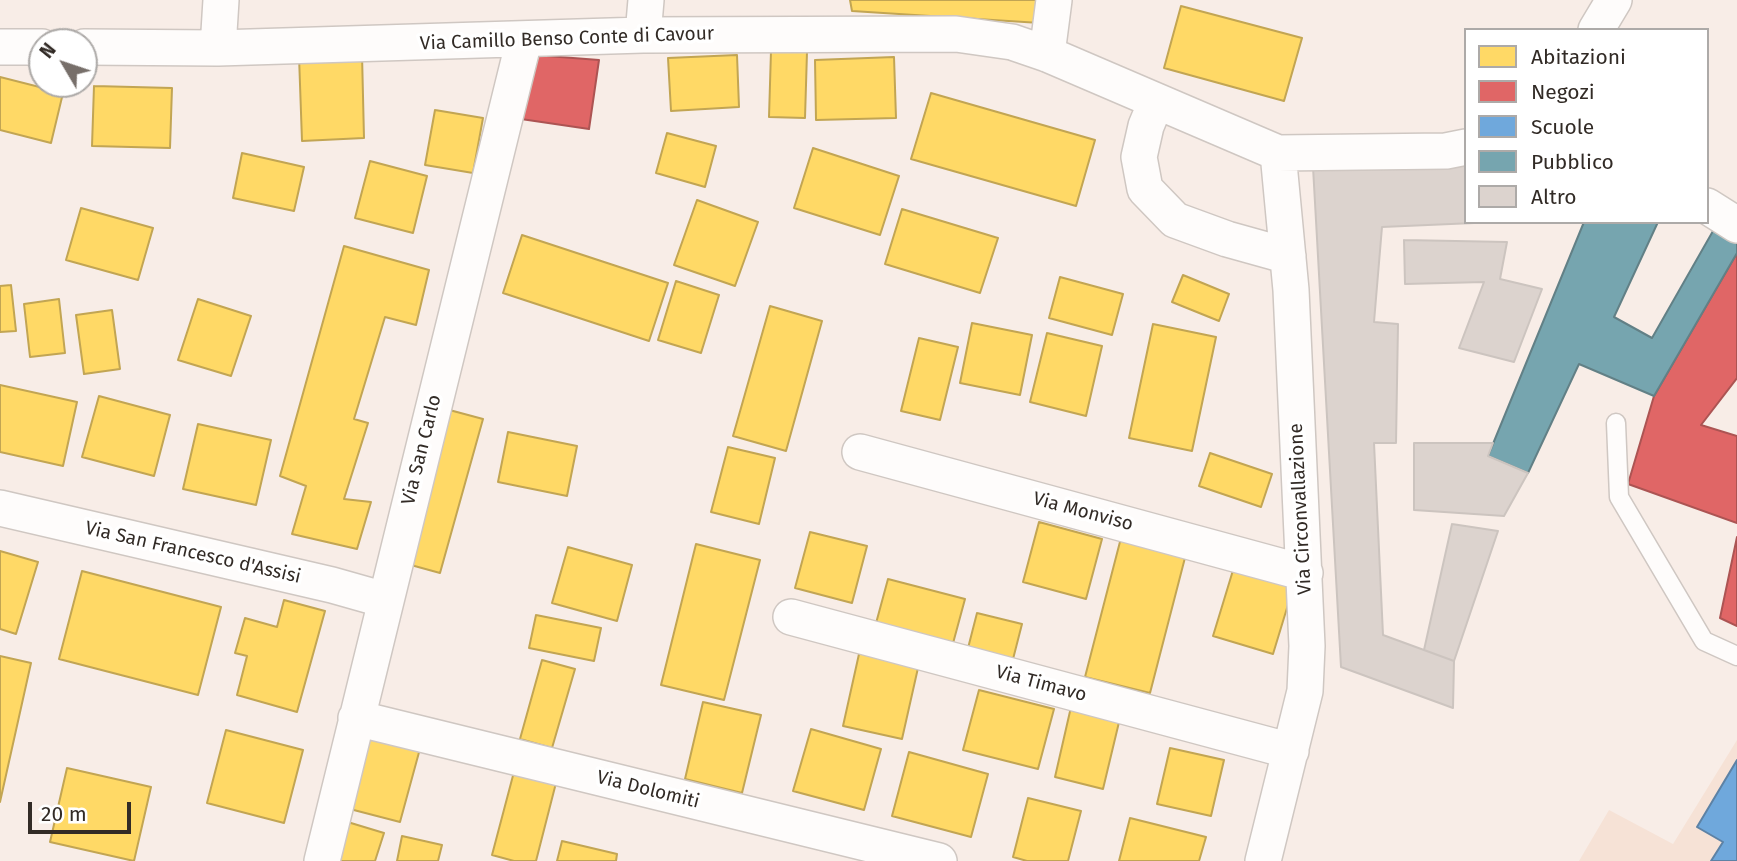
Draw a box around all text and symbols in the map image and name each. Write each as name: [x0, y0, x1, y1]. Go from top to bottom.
street label: Via Camillo Benso Conte di Cavour: [419, 22, 715, 56]
north arrow: [28, 28, 98, 98]
legend: [1464, 28, 1709, 224]
text: N: [35, 39, 61, 63]
text: Abitazioni: [1531, 44, 1626, 70]
text: Negozi: [1531, 79, 1595, 105]
text: Scuole: [1531, 114, 1594, 140]
text: Pubblico: [1531, 149, 1614, 175]
text: Altro: [1531, 184, 1577, 210]
street label: Via San Carlo: [397, 392, 447, 508]
street label: Via Circonvallazione: [1285, 423, 1317, 595]
street label: Via Monviso: [1030, 488, 1136, 536]
street label: Via San Francesco d'Assisi: [83, 517, 303, 589]
street label: Via Timavo: [993, 661, 1089, 707]
street label: Via Dolomiti: [594, 766, 702, 814]
scale bar: [32, 788, 135, 832]
text: 20 m: [41, 801, 87, 827]

